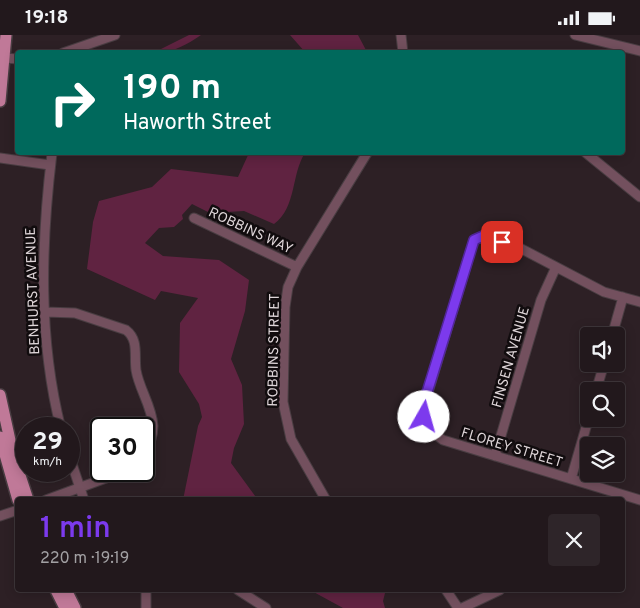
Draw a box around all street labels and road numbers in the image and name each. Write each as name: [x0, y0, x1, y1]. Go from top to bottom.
street label: ROBBINS WAY: [205, 204, 295, 258]
street label: BENHURST AVENUE: [23, 227, 44, 355]
street label: ROBBINS STREET: [265, 293, 284, 407]
street label: FINSEN AVENUE: [489, 305, 534, 410]
street label: FLOREY STREET: [459, 425, 564, 472]

